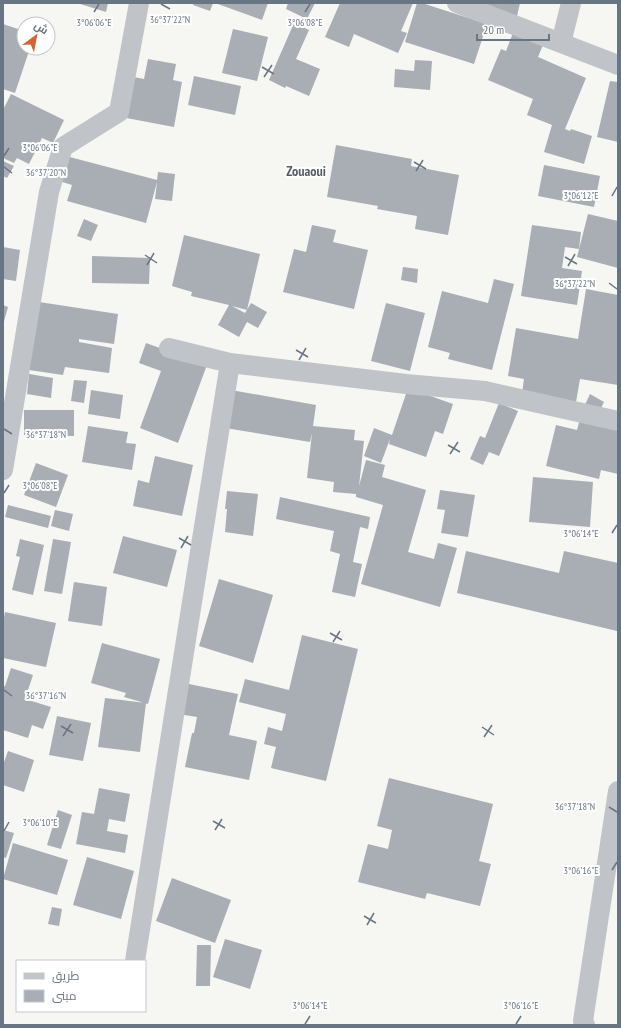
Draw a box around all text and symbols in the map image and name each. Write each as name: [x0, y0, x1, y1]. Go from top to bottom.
text: 36°37'22"N: [150, 13, 190, 26]
north arrow: [16, 16, 56, 56]
text: 3°06'06"E: [77, 16, 111, 29]
text: 3°06'08"E: [288, 16, 322, 29]
scale bar: [477, 16, 549, 42]
text: ش: [32, 18, 51, 37]
text: 20 m: [483, 22, 504, 37]
text: 3°06'06"E: [23, 141, 57, 154]
district label: Zouaoui: [286, 162, 326, 180]
text: 36°37'20"N: [26, 166, 66, 179]
text: 3°06'12"E: [564, 189, 598, 202]
text: 36°37'22"N: [555, 277, 595, 290]
text: 36°37'18"N: [26, 428, 66, 441]
text: 3°06'08"E: [23, 479, 57, 492]
text: 3°06'14"E: [564, 527, 598, 540]
text: 36°37'16"N: [26, 689, 66, 702]
text: 36°37'18"N: [555, 800, 595, 813]
text: 3°06'10"E: [23, 816, 57, 829]
text: 3°06'16"E: [564, 864, 598, 877]
legend: [16, 960, 146, 1012]
text: طريق: [52, 968, 80, 983]
text: مبنى: [52, 988, 77, 1003]
text: 3°06'14"E: [293, 999, 327, 1012]
text: 3°06'16"E: [504, 999, 538, 1012]

